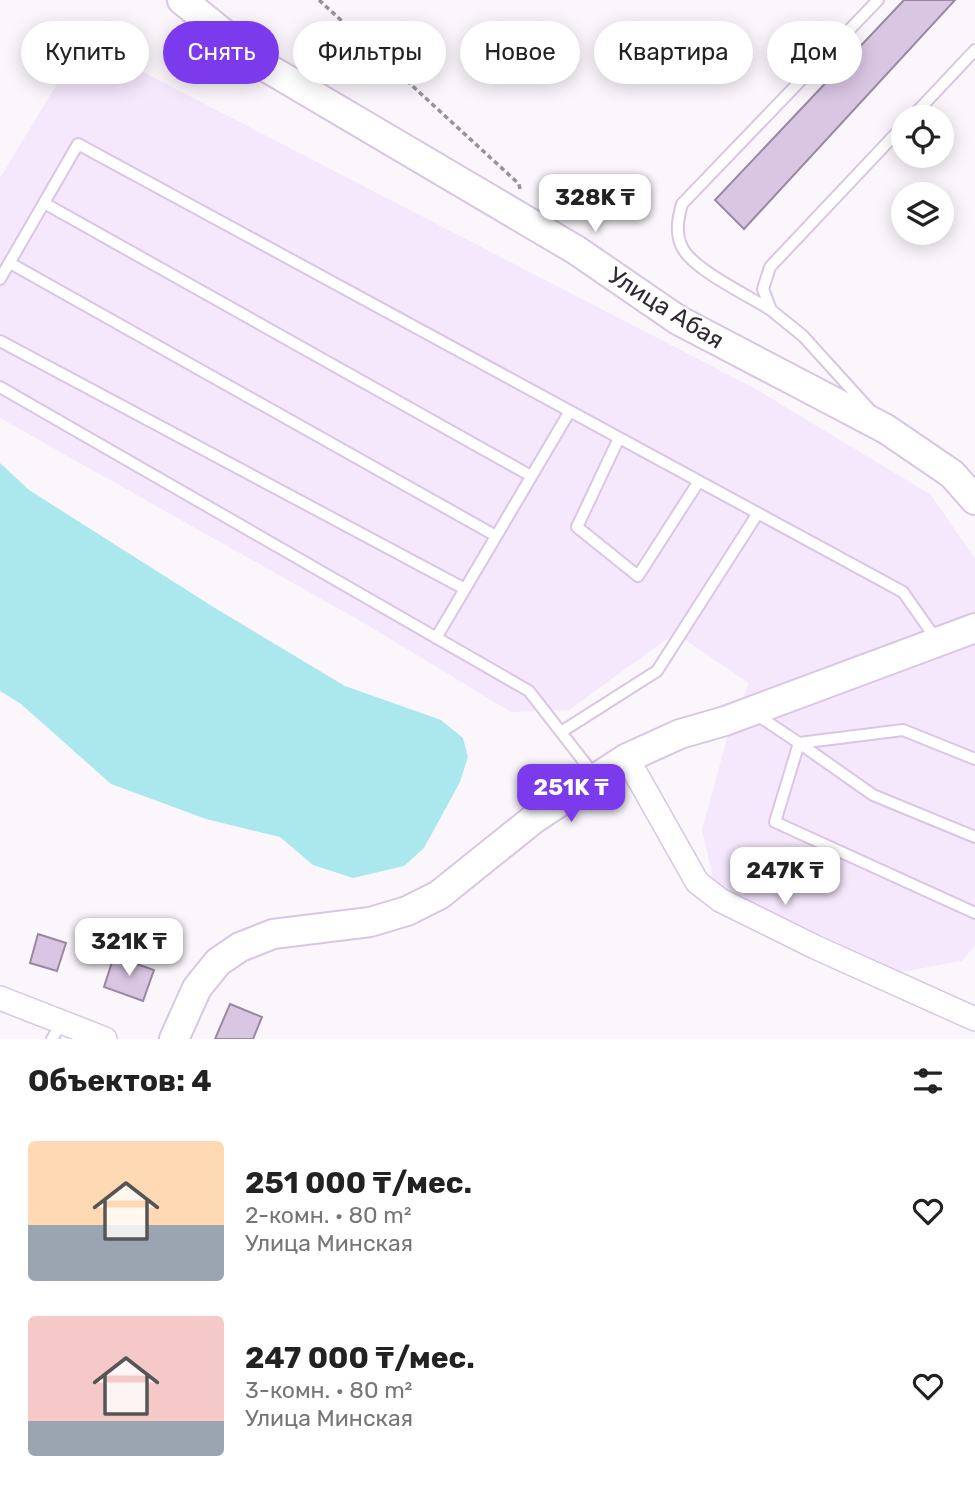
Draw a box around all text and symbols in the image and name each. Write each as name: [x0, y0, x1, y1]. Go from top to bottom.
chip: Купить: [21, 21, 149, 84]
chip: Снять: [163, 21, 279, 84]
chip: Фильтры: [293, 21, 446, 84]
chip: Новое: [460, 21, 580, 84]
chip: Квартира: [594, 21, 753, 84]
chip: Дом: [767, 21, 862, 84]
map controls: [891, 105, 954, 245]
button: locate: [891, 105, 954, 168]
pin: 328K ₸: [538, 174, 652, 234]
button: layers: [891, 182, 954, 245]
text: 328K ₸: [555, 183, 635, 211]
street label: Улица Абая: [603, 261, 729, 355]
pin: 251K ₸: [514, 764, 628, 824]
text: 251K ₸: [533, 773, 609, 801]
pin: 247K ₸: [728, 848, 842, 907]
text: 247K ₸: [746, 856, 824, 884]
pin: 321K ₸: [72, 918, 186, 978]
text: 321K ₸: [91, 927, 167, 955]
icon: filters: [909, 1062, 947, 1100]
text: Объектов: 4: [28, 1063, 212, 1099]
text: 251 000 ₸/мес.: [245, 1165, 472, 1201]
icon: home: [84, 1169, 168, 1253]
icon: heart: [909, 1192, 947, 1230]
text: 2-комн. · 80 m²: [245, 1201, 412, 1229]
text: Улица Минская: [245, 1229, 413, 1257]
text: 247 000 ₸/мес.: [245, 1340, 475, 1376]
icon: home: [84, 1344, 168, 1428]
icon: heart: [909, 1367, 947, 1405]
text: 3-комн. · 80 m²: [245, 1376, 412, 1404]
text: Улица Минская: [245, 1404, 413, 1432]

